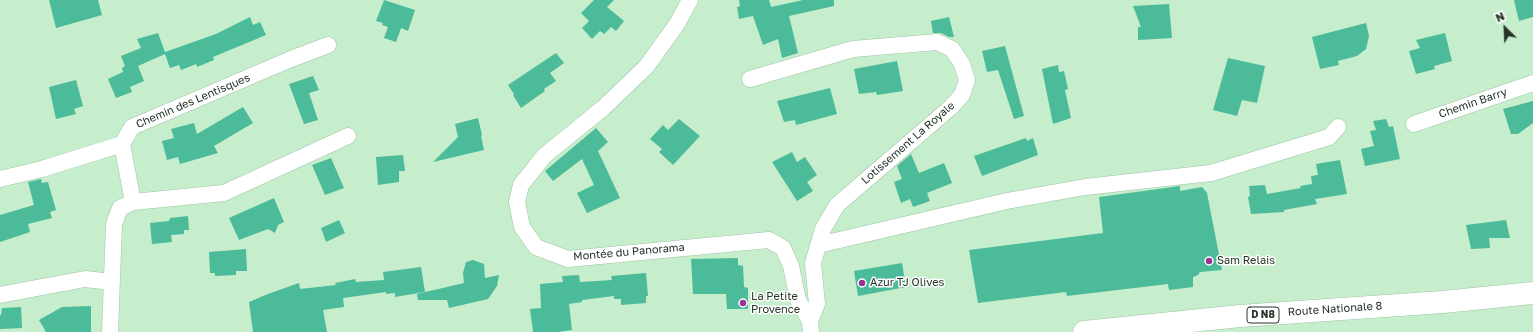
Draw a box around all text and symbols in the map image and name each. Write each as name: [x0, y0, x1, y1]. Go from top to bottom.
north arrow: [1485, 8, 1525, 48]
text: N: [1493, 9, 1506, 24]
street label: Chemin des Lentisques: [134, 71, 252, 131]
street label: Chemin Barry: [1437, 85, 1509, 121]
street label: Lotissement La Royale: [859, 99, 957, 187]
street label: Montée du Panorama: [573, 241, 685, 263]
place label: Sam Relais: [1217, 254, 1275, 268]
marker: Sam Relais: [1204, 256, 1214, 266]
place label: Azur TJ Olives: [870, 276, 944, 290]
marker: Azur TJ Olives: [857, 278, 867, 288]
place label: La Petite Provence: [751, 290, 800, 316]
marker: La Petite Provence: [738, 298, 748, 308]
street label: Route Nationale 8: [1287, 299, 1383, 319]
road number: D N8: [1247, 307, 1279, 323]

